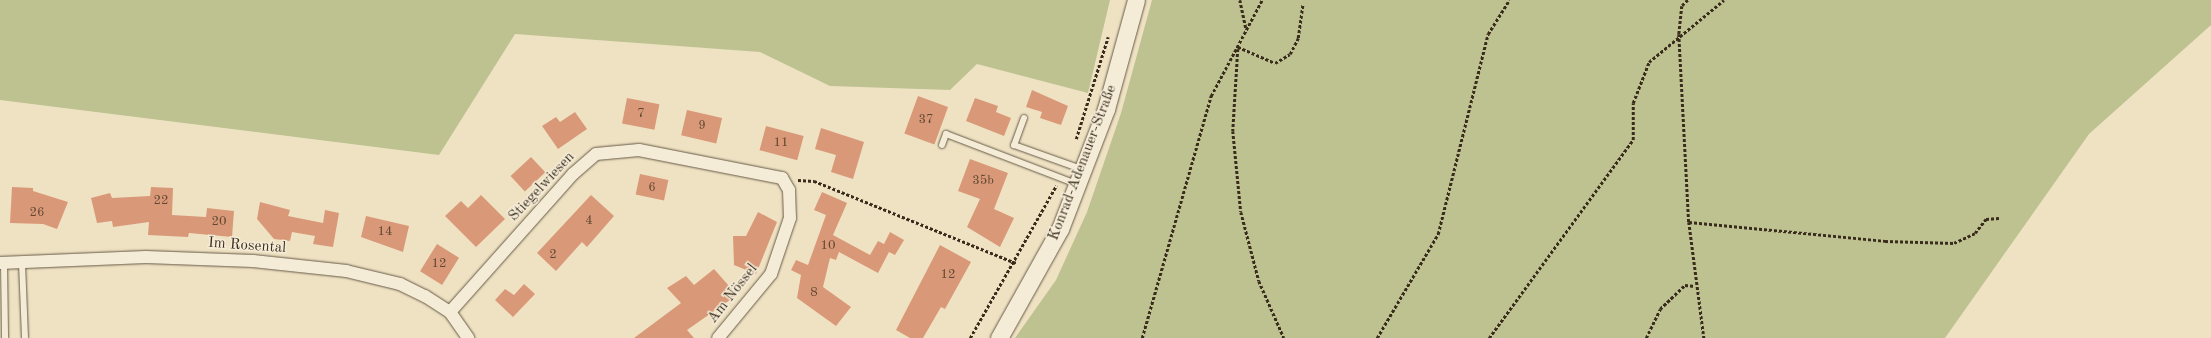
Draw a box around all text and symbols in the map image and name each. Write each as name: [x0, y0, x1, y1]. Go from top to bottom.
street label: Konrad-Adenauer-Straße: [1045, 83, 1121, 243]
house number: 7: [637, 106, 645, 122]
house number: 37: [918, 112, 934, 128]
house number: 9: [698, 118, 706, 134]
house number: 11: [773, 135, 789, 151]
street label: Stiegelwiesen: [505, 148, 579, 226]
house number: 35b: [972, 173, 994, 189]
house number: 6: [648, 180, 656, 196]
house number: 22: [153, 193, 169, 209]
house number: 26: [29, 205, 45, 221]
house number: 4: [585, 213, 593, 229]
house number: 20: [211, 214, 227, 230]
house number: 14: [377, 224, 393, 240]
street label: Im Rosental: [207, 234, 287, 258]
house number: 10: [820, 238, 836, 254]
house number: 2: [549, 247, 557, 263]
house number: 12: [431, 256, 447, 272]
street label: Am Nössel: [704, 261, 762, 327]
house number: 12: [940, 267, 956, 283]
house number: 8: [810, 285, 818, 301]

